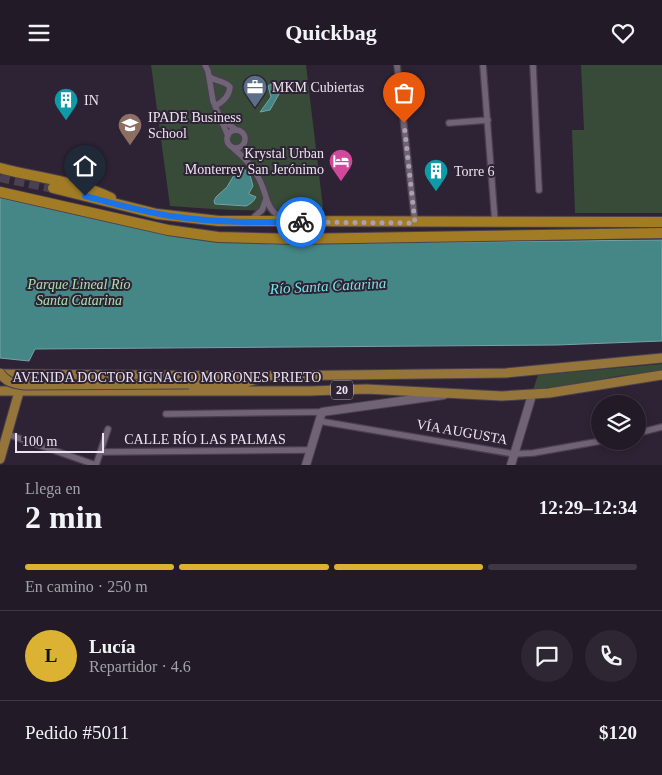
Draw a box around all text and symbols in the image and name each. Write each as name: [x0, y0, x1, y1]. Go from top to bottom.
icon: menu: [25, 19, 53, 47]
icon: heart: [609, 19, 637, 47]
text: Quickbag: [285, 20, 377, 45]
pin: [383, 72, 425, 123]
office icon: MKM Cubiertas: [242, 74, 268, 108]
icon: bag: [390, 79, 418, 107]
place label: MKM Cubiertas: [272, 80, 364, 95]
building icon: IN: [53, 87, 79, 121]
place label: IN: [84, 93, 99, 108]
place label: IPADE Business School: [148, 110, 241, 141]
school or university icon: IPADE Business School: [117, 112, 143, 146]
pin: [64, 145, 106, 196]
place label: Krystal Urban Monterrey San Jerónimo: [185, 146, 324, 177]
hotel icon: Krystal Urban Monterrey San Jerónimo: [328, 148, 354, 182]
icon: home: [71, 152, 99, 180]
building icon: Torre 6: [423, 158, 449, 192]
place label: Torre 6: [454, 164, 495, 179]
courier: [276, 197, 326, 247]
icon: bike: [287, 208, 315, 236]
water label: Río Santa Catarina: [268, 275, 387, 297]
park label: Parque Lineal Río Santa Catarina: [27, 277, 130, 308]
street label: AVENIDA DOCTOR IGNACIO MORONES PRIETO: [13, 370, 321, 385]
road number: 20: [331, 381, 353, 399]
map controls: [591, 395, 646, 450]
button: layers: [591, 395, 646, 450]
street label: VÍA AUGUSTA: [415, 416, 510, 448]
scale bar: [15, 430, 104, 453]
street label: CALLE RÍO LAS PALMAS: [124, 431, 286, 447]
text: 100 m: [22, 434, 57, 449]
text: Llega en: [25, 480, 81, 497]
text: 12:29–12:34: [539, 497, 637, 518]
text: 2 min: [25, 499, 102, 535]
text: En camino · 250 m: [25, 578, 148, 595]
button: chat: [521, 630, 573, 682]
button: phone: [585, 630, 637, 682]
text: Lucía: [89, 636, 135, 657]
text: L: [45, 645, 57, 666]
text: Repartidor · 4.6: [89, 658, 191, 675]
text: Pedido #5011: [25, 722, 129, 743]
text: $120: [599, 722, 637, 743]

